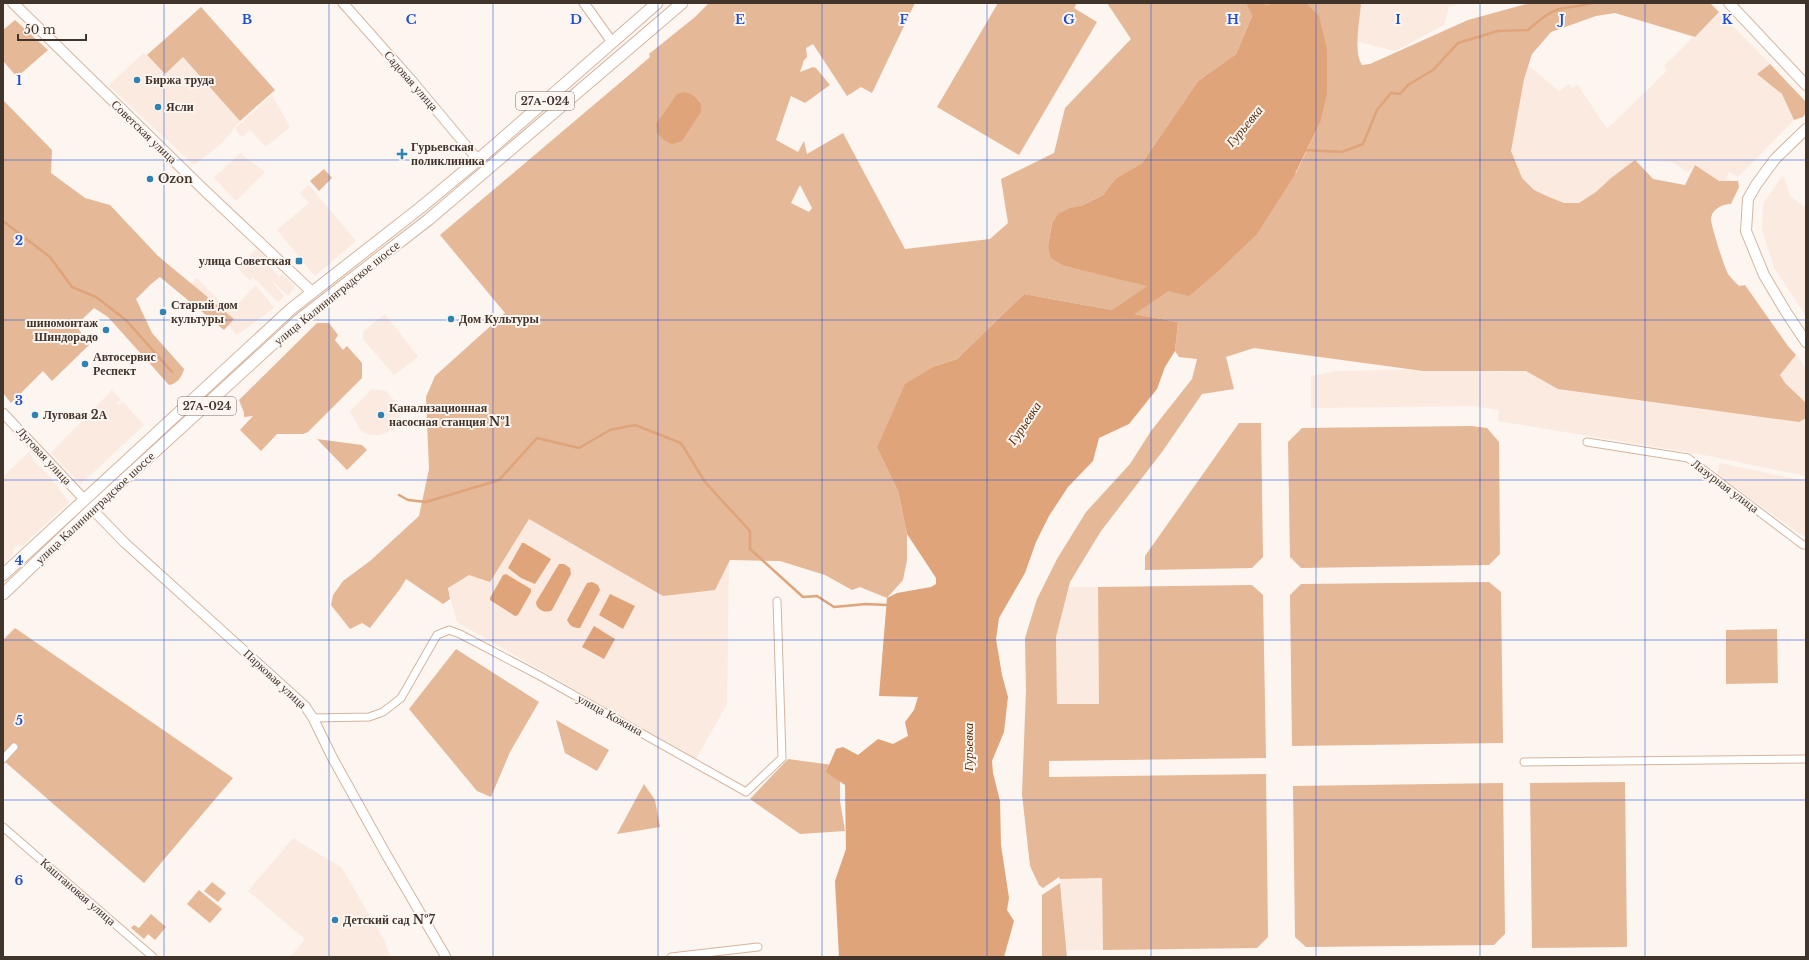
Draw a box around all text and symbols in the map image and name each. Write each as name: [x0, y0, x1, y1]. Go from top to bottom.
text: B: [242, 11, 252, 28]
text: C: [406, 11, 417, 28]
text: D: [570, 11, 582, 28]
text: E: [735, 11, 745, 28]
text: F: [900, 11, 909, 28]
text: G: [1063, 11, 1075, 28]
text: H: [1227, 11, 1239, 28]
text: I: [1395, 11, 1401, 28]
text: J: [1556, 11, 1565, 28]
text: K: [1722, 11, 1733, 28]
scale bar: [18, 16, 86, 42]
text: 50 m: [24, 22, 56, 37]
street label: Садовая улица: [381, 47, 442, 114]
text: 1: [16, 72, 22, 89]
place label: Биржа труда: [145, 72, 214, 87]
marker: Биржа труда: [132, 75, 142, 85]
road number: 27А-024: [516, 92, 574, 110]
street label: Советская улица: [108, 97, 181, 167]
place label: Ясли: [166, 99, 194, 114]
marker: Ясли: [153, 102, 163, 112]
water label: Гурьевка: [1222, 102, 1267, 151]
place label: Гурьевская поликлиника: [411, 139, 485, 168]
marker: Гурьевская поликлиника: [396, 148, 408, 160]
place label: Ozon: [158, 171, 193, 186]
marker: Ozon: [145, 174, 155, 184]
text: 2: [15, 232, 23, 249]
street label: улица Калининградское шоссе: [271, 237, 403, 348]
place label: улица Советская: [199, 253, 291, 268]
marker: улица Советская: [294, 256, 304, 266]
place label: Старый дом культуры: [171, 297, 238, 326]
marker: Старый дом культуры: [158, 307, 168, 317]
place label: Дом Культуры: [459, 311, 540, 326]
marker: Дом Культуры: [446, 314, 456, 324]
place label: шиномонтаж Шиндорадо: [27, 315, 98, 344]
marker: шиномонтаж Шиндорадо: [101, 325, 111, 335]
place label: Автосервис Респект: [93, 349, 156, 378]
marker: Автосервис Респект: [80, 359, 90, 369]
text: 3: [15, 392, 23, 409]
road number: 27А-024: [178, 397, 236, 415]
water label: Гурьевка: [1003, 398, 1045, 449]
place label: Канализационная насосная станция №1: [389, 400, 510, 429]
place label: Луговая 2А: [43, 407, 107, 422]
marker: Луговая 2А: [30, 410, 40, 420]
marker: Канализационная насосная станция №1: [376, 410, 386, 420]
street label: Луговая улица: [14, 424, 76, 488]
street label: улица Калининградское шоссе: [32, 448, 157, 567]
street label: Лазурная улица: [1689, 455, 1762, 516]
text: 4: [15, 552, 24, 569]
street label: Парковая улица: [241, 646, 310, 712]
street label: улица Кожина: [575, 690, 646, 739]
text: 5: [15, 712, 23, 729]
water label: Гурьевка: [960, 722, 977, 772]
street label: Каштановая улица: [38, 855, 120, 929]
text: 6: [15, 872, 24, 889]
place label: Детский сад №7: [343, 912, 436, 927]
marker: Детский сад №7: [330, 915, 340, 925]

